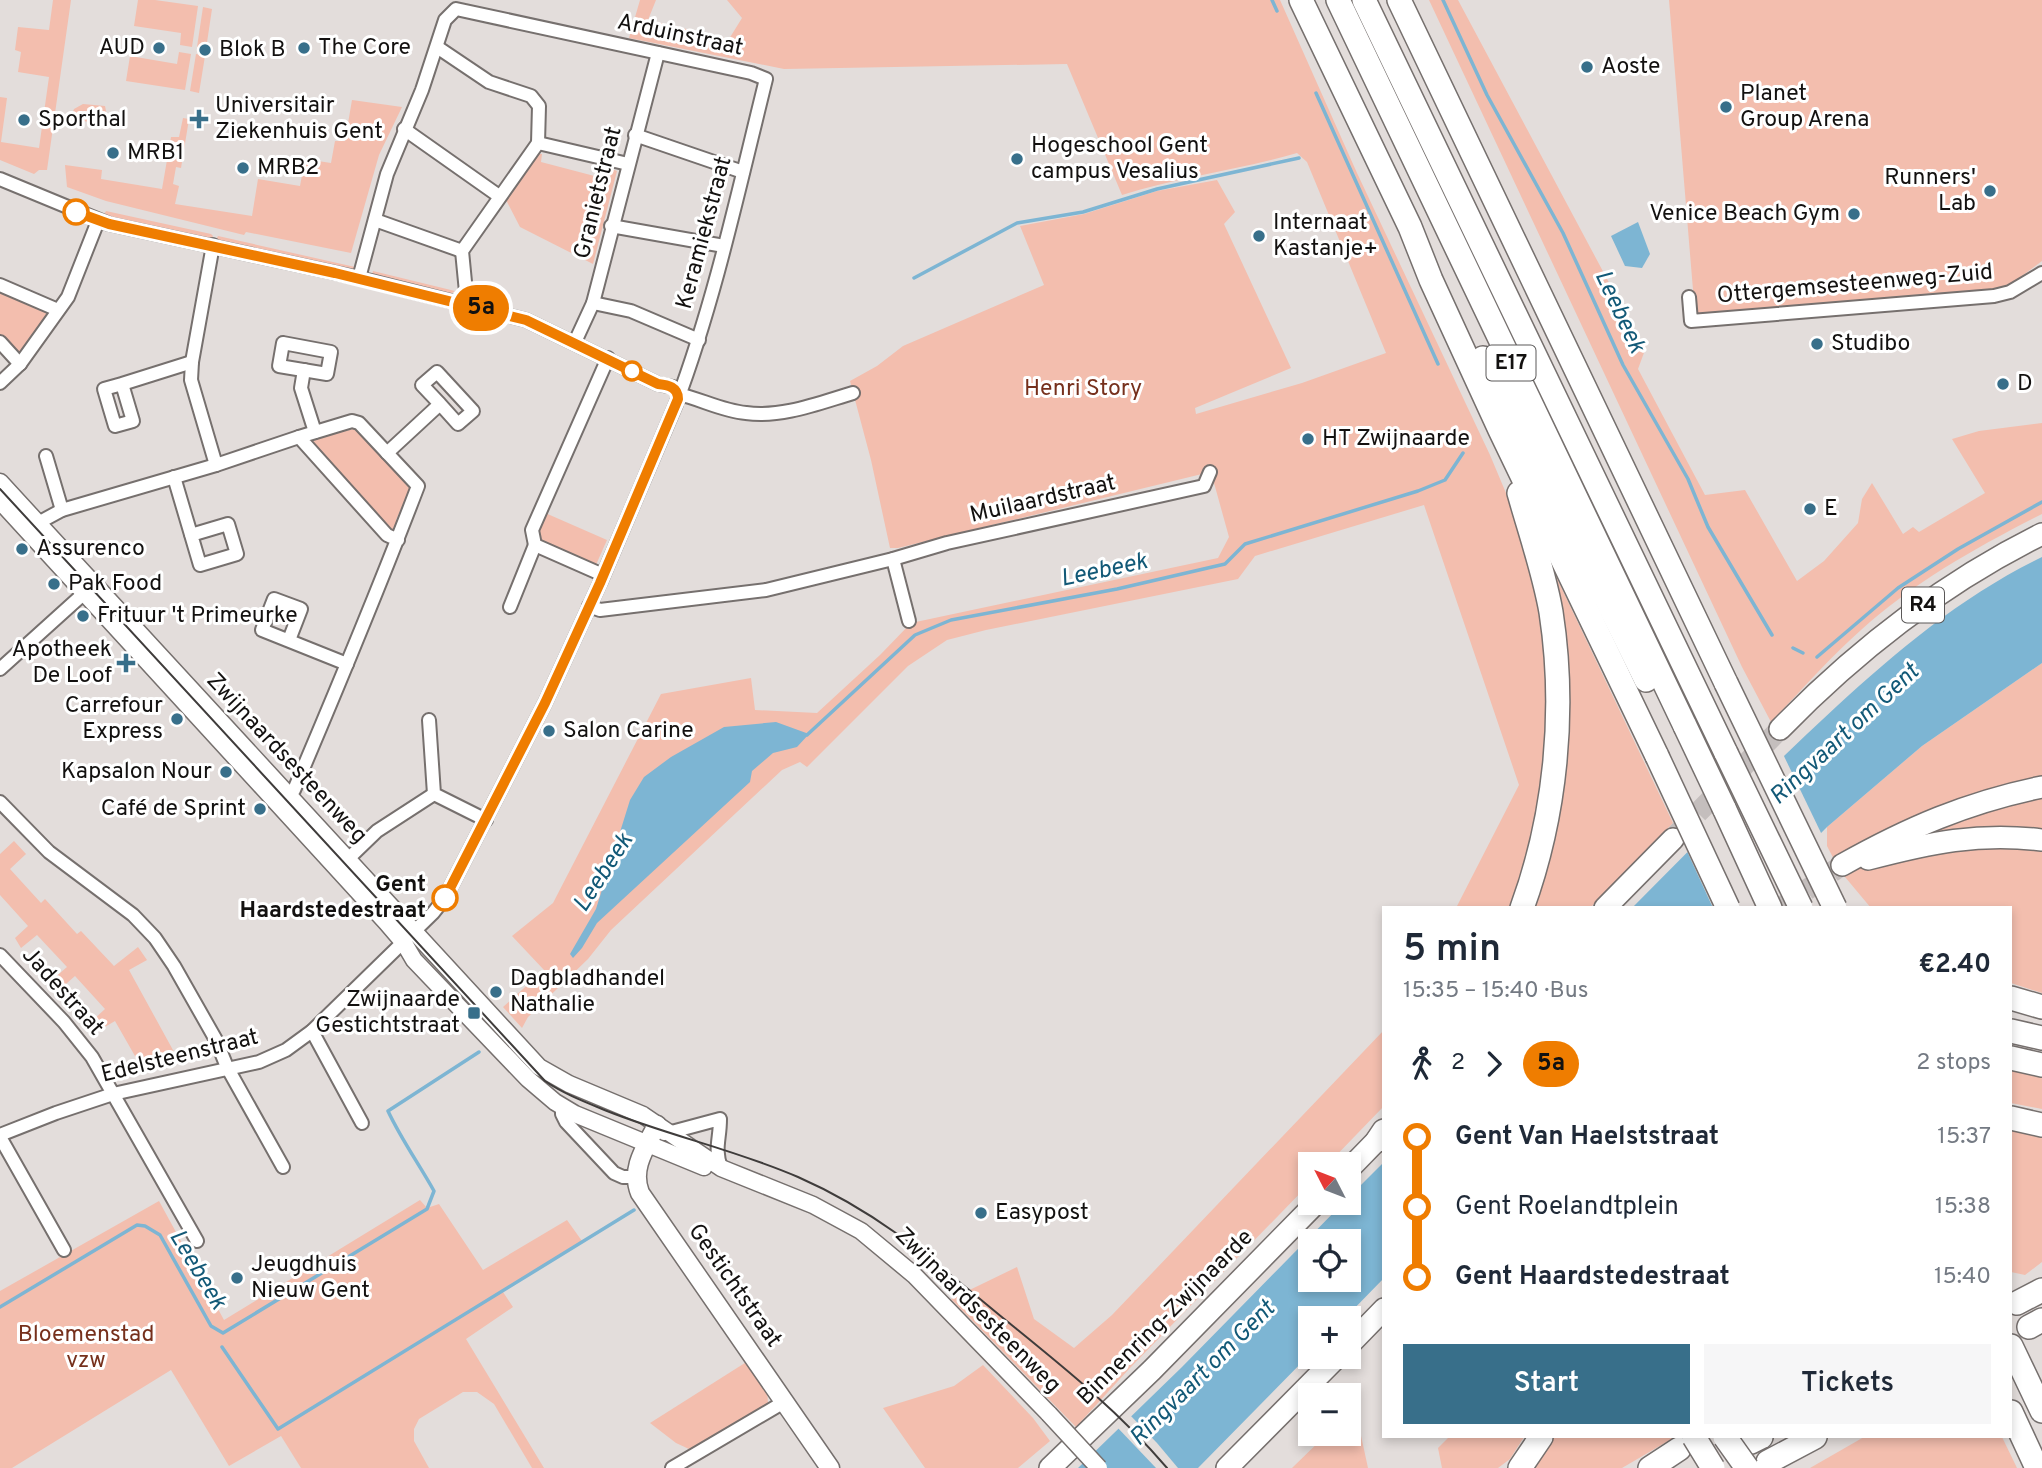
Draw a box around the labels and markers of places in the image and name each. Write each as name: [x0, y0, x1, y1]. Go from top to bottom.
place label: AUD: [99, 34, 145, 63]
place label: The Core: [318, 34, 411, 63]
place label: Blok B: [219, 36, 286, 65]
marker: AUD: [151, 40, 167, 56]
marker: The Core: [296, 40, 312, 56]
marker: Blok B: [197, 42, 213, 58]
place label: Aoste: [1601, 53, 1660, 82]
marker: Aoste: [1579, 59, 1595, 75]
place label: Planet Group Arena: [1740, 80, 1869, 135]
place label: Universitair Ziekenhuis Gent: [215, 92, 383, 147]
marker: Planet Group Arena: [1718, 99, 1734, 115]
place label: Sporthal: [38, 106, 127, 135]
marker: Universitair Ziekenhuis Gent: [189, 109, 209, 129]
marker: Sporthal: [16, 112, 32, 128]
place label: Hogeschool Gent campus Vesalius: [1031, 132, 1208, 187]
place label: MRB1: [127, 139, 184, 168]
marker: MRB1: [105, 145, 121, 161]
marker: Hogeschool Gent campus Vesalius: [1009, 151, 1025, 167]
place label: MRB2: [257, 154, 319, 183]
marker: MRB2: [235, 160, 251, 176]
place label: Runners' Lab: [1884, 164, 1976, 219]
marker: Runners' Lab: [1982, 183, 1998, 199]
unlabelled marker: [63, 199, 89, 225]
place label: Venice Beach Gym: [1649, 200, 1840, 229]
marker: Venice Beach Gym: [1846, 206, 1862, 222]
place label: Internaat Kastanje+: [1273, 209, 1378, 264]
marker: Internaat Kastanje+: [1251, 228, 1267, 244]
place label: Studibo: [1831, 330, 1910, 359]
marker: Studibo: [1809, 336, 1825, 352]
unlabelled marker: [622, 361, 642, 381]
place label: D: [2017, 370, 2033, 399]
marker: D: [1995, 376, 2011, 392]
place label: HT Zwijnaarde: [1322, 425, 1470, 454]
marker: HT Zwijnaarde: [1300, 431, 1316, 447]
place label: E: [1824, 495, 1838, 524]
marker: E: [1802, 501, 1818, 517]
place label: Assurenco: [36, 535, 145, 564]
marker: Assurenco: [14, 541, 30, 557]
place label: Pak Food: [68, 570, 162, 599]
marker: Pak Food: [46, 576, 62, 592]
place label: Frituur 't Primeurke: [97, 602, 298, 631]
marker: Frituur 't Primeurke: [75, 608, 91, 624]
place label: Apotheek De Loof: [12, 636, 112, 691]
marker: Apotheek De Loof: [118, 655, 134, 671]
place label: Carrefour Express: [65, 692, 163, 747]
marker: Carrefour Express: [169, 711, 185, 727]
place label: Salon Carine: [563, 717, 694, 746]
marker: Salon Carine: [541, 723, 557, 739]
place label: Kapsalon Nour: [61, 758, 212, 787]
marker: Kapsalon Nour: [218, 764, 234, 780]
place label: Café de Sprint: [101, 795, 246, 824]
marker: Café de Sprint: [252, 801, 268, 817]
place label: Gent Haardstedestraat: [240, 871, 426, 926]
marker: Gent Haardstedestraat: [432, 885, 458, 911]
place label: Dagbladhandel Nathalie: [510, 965, 665, 1020]
marker: Dagbladhandel Nathalie: [488, 984, 504, 1000]
place label: Zwijnaarde Gestichtstraat: [315, 986, 460, 1041]
marker: Zwijnaarde Gestichtstraat: [466, 1005, 482, 1021]
place label: Easypost: [995, 1199, 1089, 1228]
marker: Easypost: [973, 1205, 989, 1221]
place label: Jeugdhuis Nieuw Gent: [251, 1251, 370, 1306]
marker: Jeugdhuis Nieuw Gent: [229, 1270, 245, 1286]

